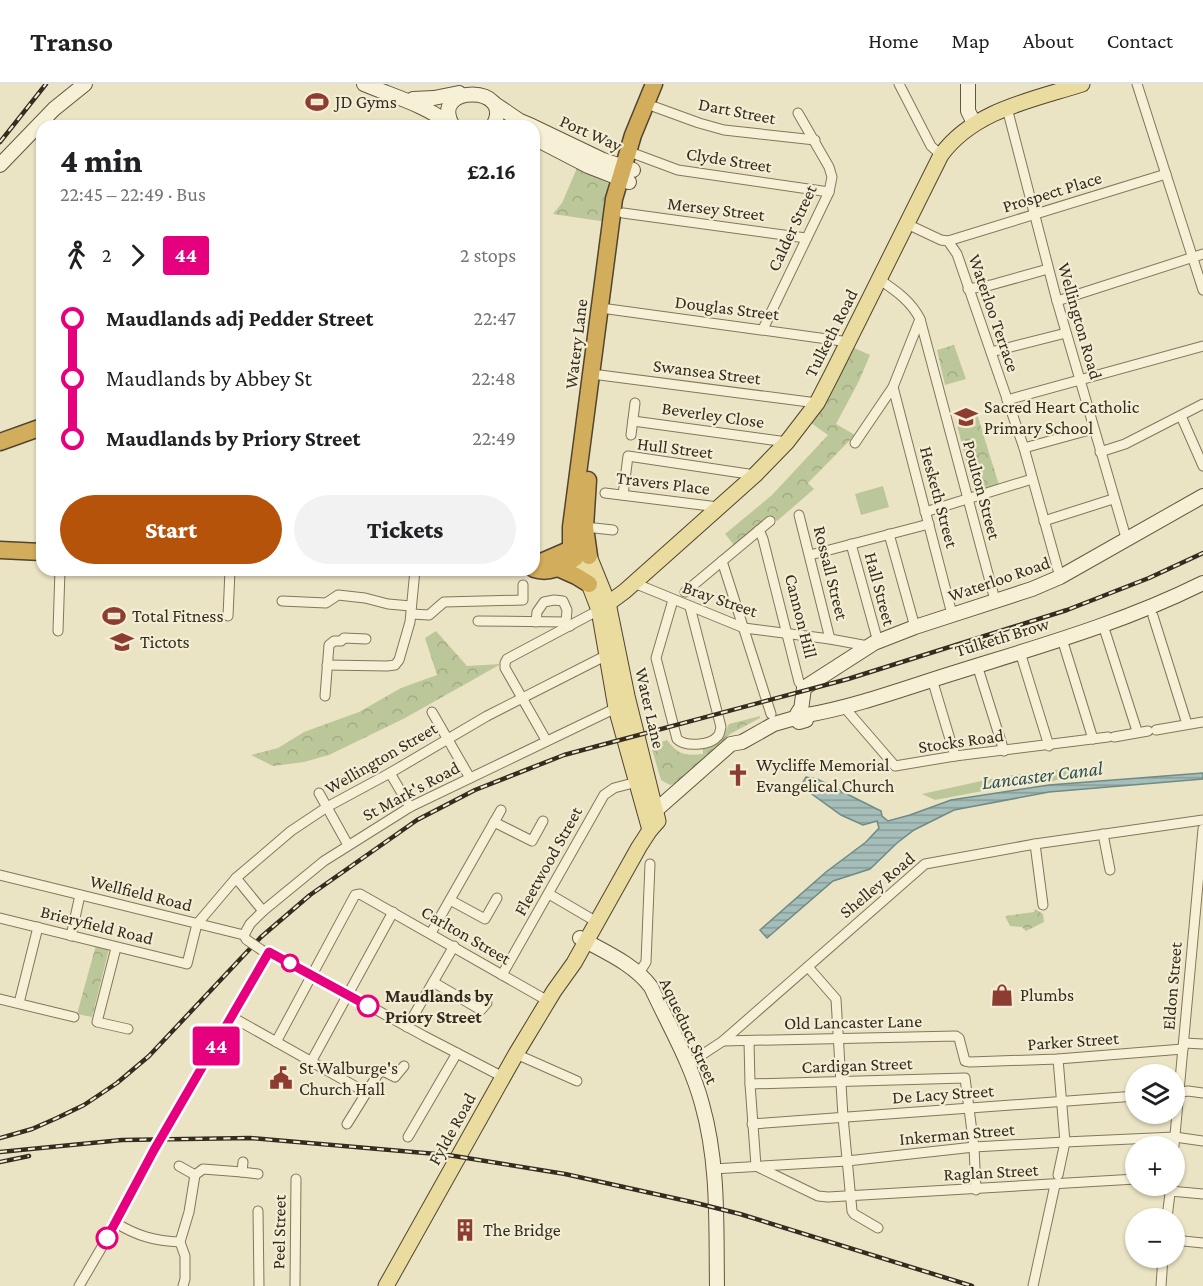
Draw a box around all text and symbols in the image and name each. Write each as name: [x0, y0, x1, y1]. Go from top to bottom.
text: Transo: [30, 26, 113, 57]
text: Home: [868, 29, 918, 53]
text: Map: [951, 29, 990, 53]
text: About: [1023, 29, 1074, 53]
text: Contact: [1107, 29, 1173, 53]
sports icon: JD Gyms: [304, 89, 330, 115]
place label: JD Gyms: [333, 92, 397, 112]
street label: Dart Street: [697, 94, 778, 128]
street label: Port Way: [557, 111, 626, 156]
text: 4 min: [60, 142, 142, 179]
street label: Clyde Street: [685, 143, 774, 177]
text: £2.16: [467, 159, 516, 184]
street label: Prospect Place: [1000, 167, 1104, 217]
street label: Calder Street: [763, 181, 821, 274]
text: 22:45 – 22:49 · Bus: [60, 183, 206, 205]
street label: Mersey Street: [666, 193, 767, 225]
icon: walk: [60, 239, 93, 272]
icon: forward: [121, 239, 154, 272]
text: 44: [175, 243, 197, 267]
text: 2: [102, 244, 112, 266]
text: 2 stops: [460, 244, 516, 266]
street label: Waterloo Terrace: [965, 252, 1024, 375]
street label: Wellington Road: [1054, 260, 1106, 382]
street label: Tulketh Road: [800, 285, 862, 380]
street label: Douglas Street: [674, 292, 781, 324]
street label: Watery Lane: [561, 298, 591, 390]
text: Maudlands adj Pedder Street: [106, 306, 373, 331]
text: 22:47: [474, 307, 516, 329]
street label: Swansea Street: [652, 355, 763, 389]
text: Maudlands by Abbey St: [106, 366, 312, 391]
text: 22:48: [471, 367, 516, 389]
place label: Sacred Heart Catholic Primary School: [984, 397, 1140, 438]
street label: Beverley Close: [660, 398, 766, 432]
school or university icon: Sacred Heart Catholic Primary School: [953, 404, 979, 430]
text: Maudlands by Priory Street: [106, 426, 360, 451]
text: 22:49: [472, 427, 516, 449]
street label: Hull Street: [636, 433, 715, 463]
street label: Poulton Street: [959, 438, 1005, 543]
street label: Hesketh Street: [916, 444, 962, 551]
street label: Travers Place: [615, 467, 711, 499]
button: Start: [60, 495, 282, 564]
button: Tickets: [294, 495, 516, 564]
street label: Rossall Street: [810, 524, 853, 623]
street label: Hall Street: [861, 550, 900, 629]
street label: Waterloo Road: [945, 552, 1053, 606]
street label: Cannon Hill: [781, 572, 821, 660]
street label: Bray Street: [680, 577, 761, 621]
sports icon: Total Fitness: [101, 603, 127, 629]
place label: Total Fitness: [132, 606, 223, 626]
street label: Tulketh Brow: [953, 613, 1052, 661]
school or university icon: Tictots: [109, 629, 135, 655]
place label: Tictots: [140, 632, 190, 652]
street label: Water Lane: [631, 666, 669, 751]
street label: Wellington Street: [321, 717, 442, 798]
street label: Stocks Road: [917, 725, 1005, 757]
place label: Wycliffe Memorial Evangelical Church: [756, 755, 895, 796]
street label: St Mark's Road: [359, 757, 463, 825]
water label: Lancaster Canal: [980, 757, 1105, 793]
church icon: Wycliffe Memorial Evangelical Church: [725, 762, 751, 788]
street label: Fleetwood Street: [510, 802, 587, 919]
street label: Shelley Road: [836, 848, 919, 922]
street label: Wellfield Road: [88, 871, 195, 915]
street label: Brieryfield Road: [39, 901, 156, 949]
street label: Carlton Street: [418, 901, 515, 969]
street label: Eldon Street: [1158, 940, 1186, 1031]
unlabelled marker: [281, 954, 299, 972]
street label: Aqueduct Street: [656, 975, 723, 1088]
shop icon: Plumbs: [989, 982, 1015, 1008]
place label: Plumbs: [1020, 985, 1074, 1005]
place label: Maudlands by Priory Street: [385, 986, 493, 1027]
marker: Maudlands by Priory Street: [357, 995, 379, 1017]
street label: Old Lancaster Lane: [784, 1011, 922, 1033]
line badge: 44: [189, 1026, 243, 1066]
street label: Parker Street: [1027, 1028, 1120, 1054]
text: 44: [205, 1034, 227, 1058]
street label: Cardigan Street: [801, 1053, 914, 1077]
place label: St Walburge's Church Hall: [299, 1058, 398, 1099]
map controls: [1125, 1064, 1185, 1268]
button: layers: [1125, 1064, 1185, 1124]
public building icon: St Walburge's Church Hall: [268, 1065, 294, 1091]
street label: De Lacy Street: [891, 1080, 996, 1108]
street label: Fylde Road: [424, 1089, 480, 1168]
street label: Inkerman Street: [898, 1119, 1017, 1149]
button: +: [1125, 1136, 1185, 1196]
street label: Raglan Street: [943, 1159, 1040, 1184]
street label: Peel Street: [268, 1193, 290, 1270]
button: −: [1125, 1208, 1185, 1268]
building icon: The Bridge: [452, 1217, 478, 1243]
place label: The Bridge: [483, 1220, 561, 1240]
unlabelled marker: [96, 1227, 118, 1249]

